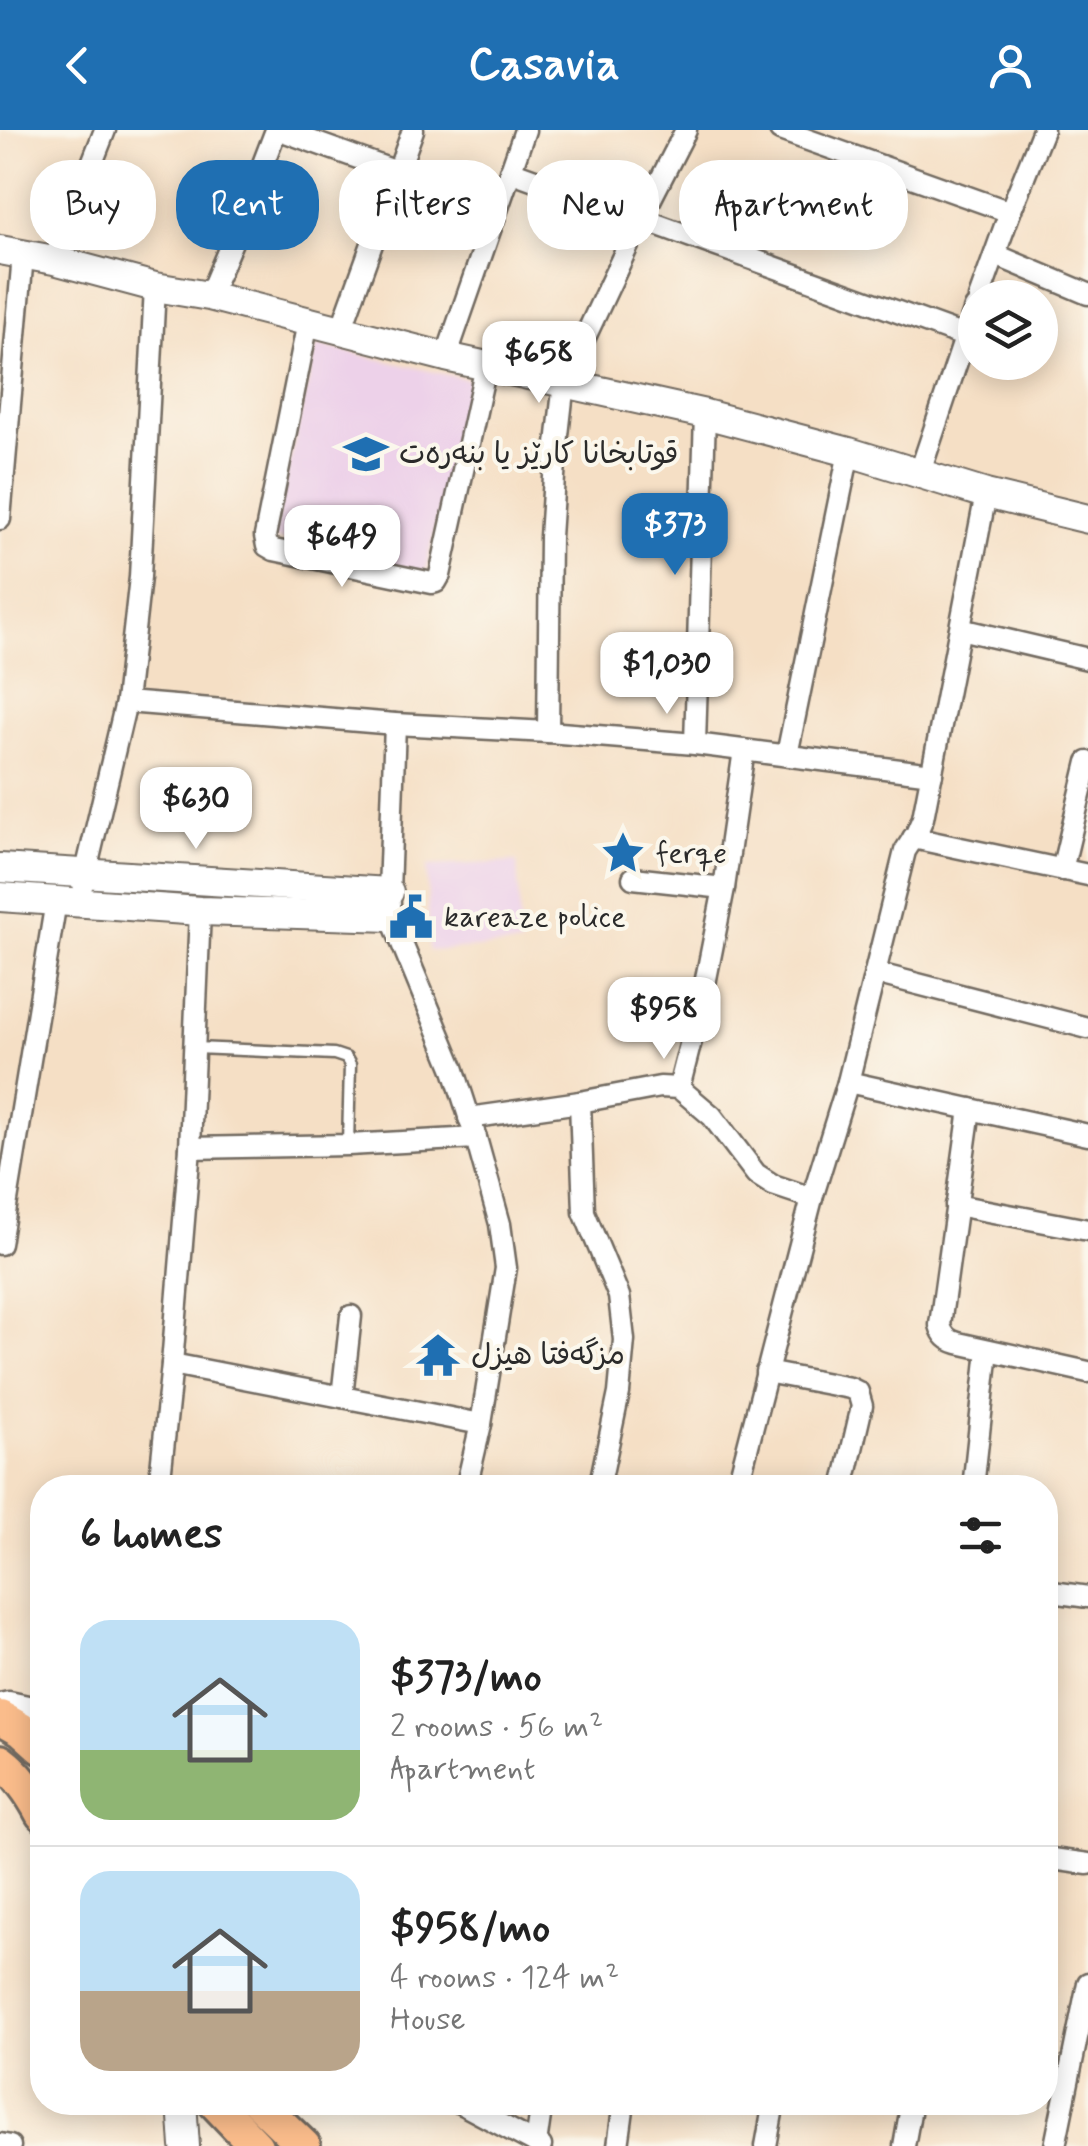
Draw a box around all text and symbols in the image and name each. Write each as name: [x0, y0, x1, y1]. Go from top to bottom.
text: Casavia: [468, 36, 620, 95]
icon: back: [50, 38, 105, 93]
icon: person: [983, 38, 1038, 93]
chip: Buy: [30, 160, 156, 250]
chip: Rent: [176, 160, 319, 250]
chip: Filters: [339, 160, 507, 250]
chip: New: [527, 160, 659, 250]
chip: Apartment: [679, 160, 908, 250]
map controls: [958, 280, 1058, 380]
button: layers: [958, 280, 1058, 380]
pin: $658: [480, 321, 598, 406]
text: $658: [504, 332, 574, 374]
school or university icon: قوتابخانا کارێز یا بنەرەت: [342, 430, 390, 478]
place label: قوتابخانا کارێز یا بنەرەت: [399, 435, 678, 474]
pin: $373: [616, 493, 734, 578]
text: $373: [644, 504, 706, 546]
pin: $649: [283, 505, 401, 590]
text: $649: [306, 516, 378, 558]
pin: $1,030: [586, 632, 748, 717]
text: $1,030: [622, 643, 712, 685]
pin: $630: [137, 767, 255, 852]
text: $630: [162, 778, 230, 820]
place icon: ferqe: [599, 829, 647, 877]
place label: ferqe: [656, 834, 727, 873]
public building icon: kareaze police: [387, 893, 435, 941]
place label: kareaze police: [444, 898, 626, 937]
pin: $958: [605, 977, 723, 1062]
text: $958: [630, 988, 698, 1030]
temple icon: مزگەفتا هیزل: [414, 1331, 462, 1379]
place label: مزگەفتا هیزل: [471, 1336, 625, 1375]
text: 6 homes: [80, 1508, 223, 1563]
icon: filters: [953, 1508, 1008, 1563]
text: $373/mo: [390, 1651, 542, 1706]
icon: home: [160, 1660, 280, 1780]
text: 2 rooms · 56 m²: [390, 1706, 603, 1748]
text: Apartment: [390, 1748, 535, 1790]
text: $958/mo: [390, 1902, 550, 1957]
icon: home: [160, 1911, 280, 2031]
text: 4 rooms · 124 m²: [390, 1957, 619, 1999]
text: House: [390, 1999, 466, 2041]

